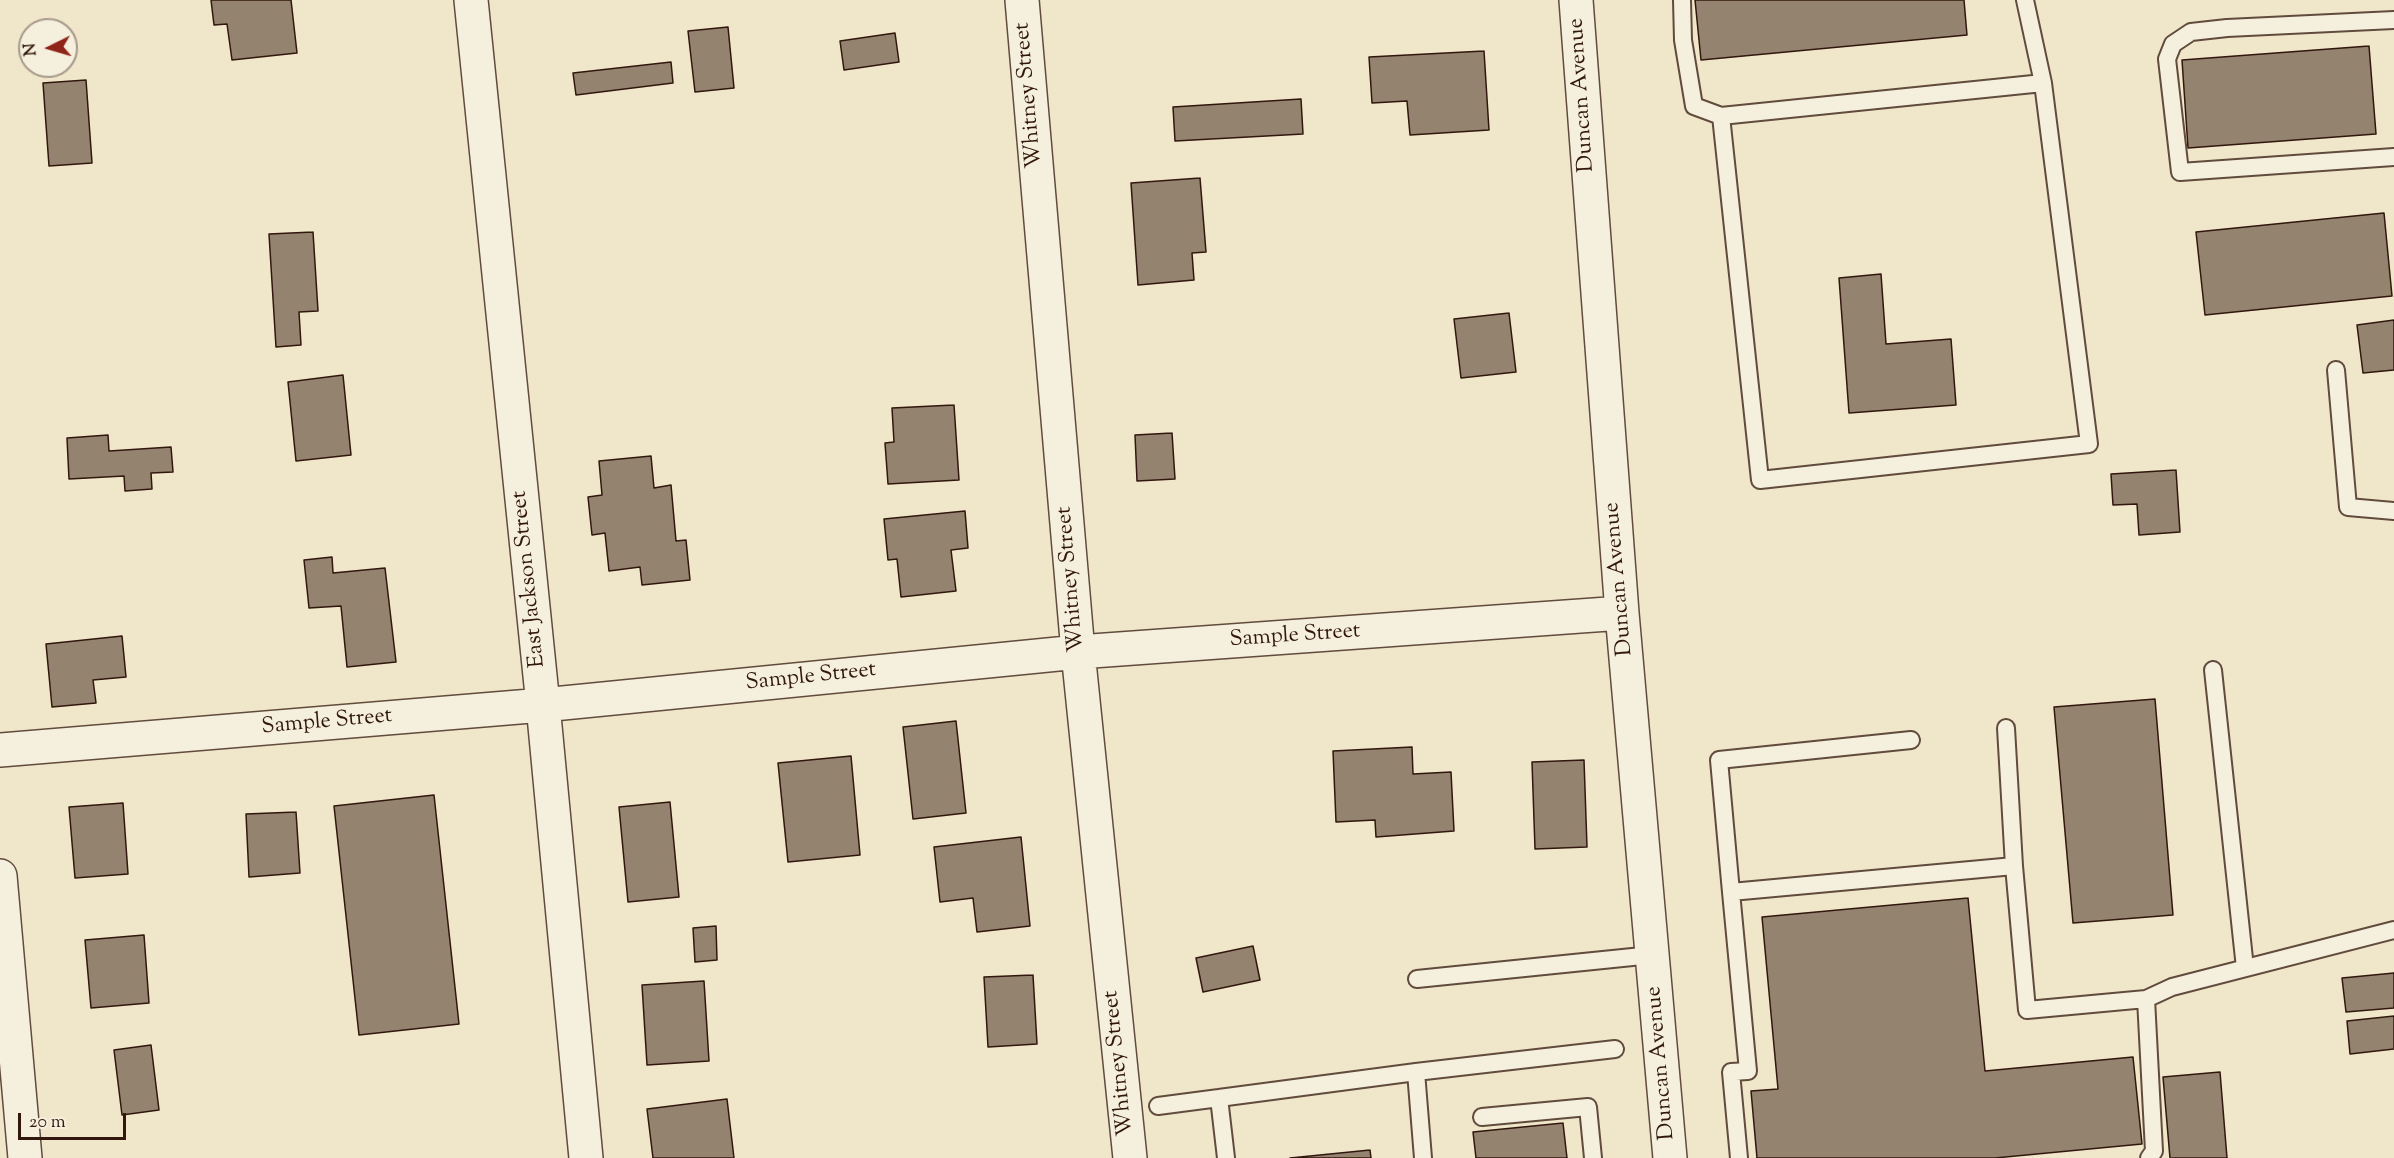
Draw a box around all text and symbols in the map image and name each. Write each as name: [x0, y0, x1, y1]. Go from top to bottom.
street label: Duncan Avenue: [1564, 17, 1602, 173]
north arrow: [18, 18, 78, 78]
street label: Whitney Street: [1010, 21, 1050, 169]
text: N: [20, 42, 44, 57]
street label: East Jackson Street: [508, 489, 552, 669]
street label: Duncan Avenue: [1600, 501, 1640, 657]
street label: Whitney Street: [1052, 505, 1092, 653]
street label: Sample Street: [1229, 619, 1361, 655]
street label: Sample Street: [744, 658, 878, 698]
street label: Sample Street: [261, 704, 393, 742]
street label: Duncan Avenue: [1642, 985, 1682, 1141]
street label: Whitney Street: [1099, 989, 1141, 1137]
scale bar: [21, 1101, 129, 1139]
text: 20 m: [29, 1110, 66, 1136]

